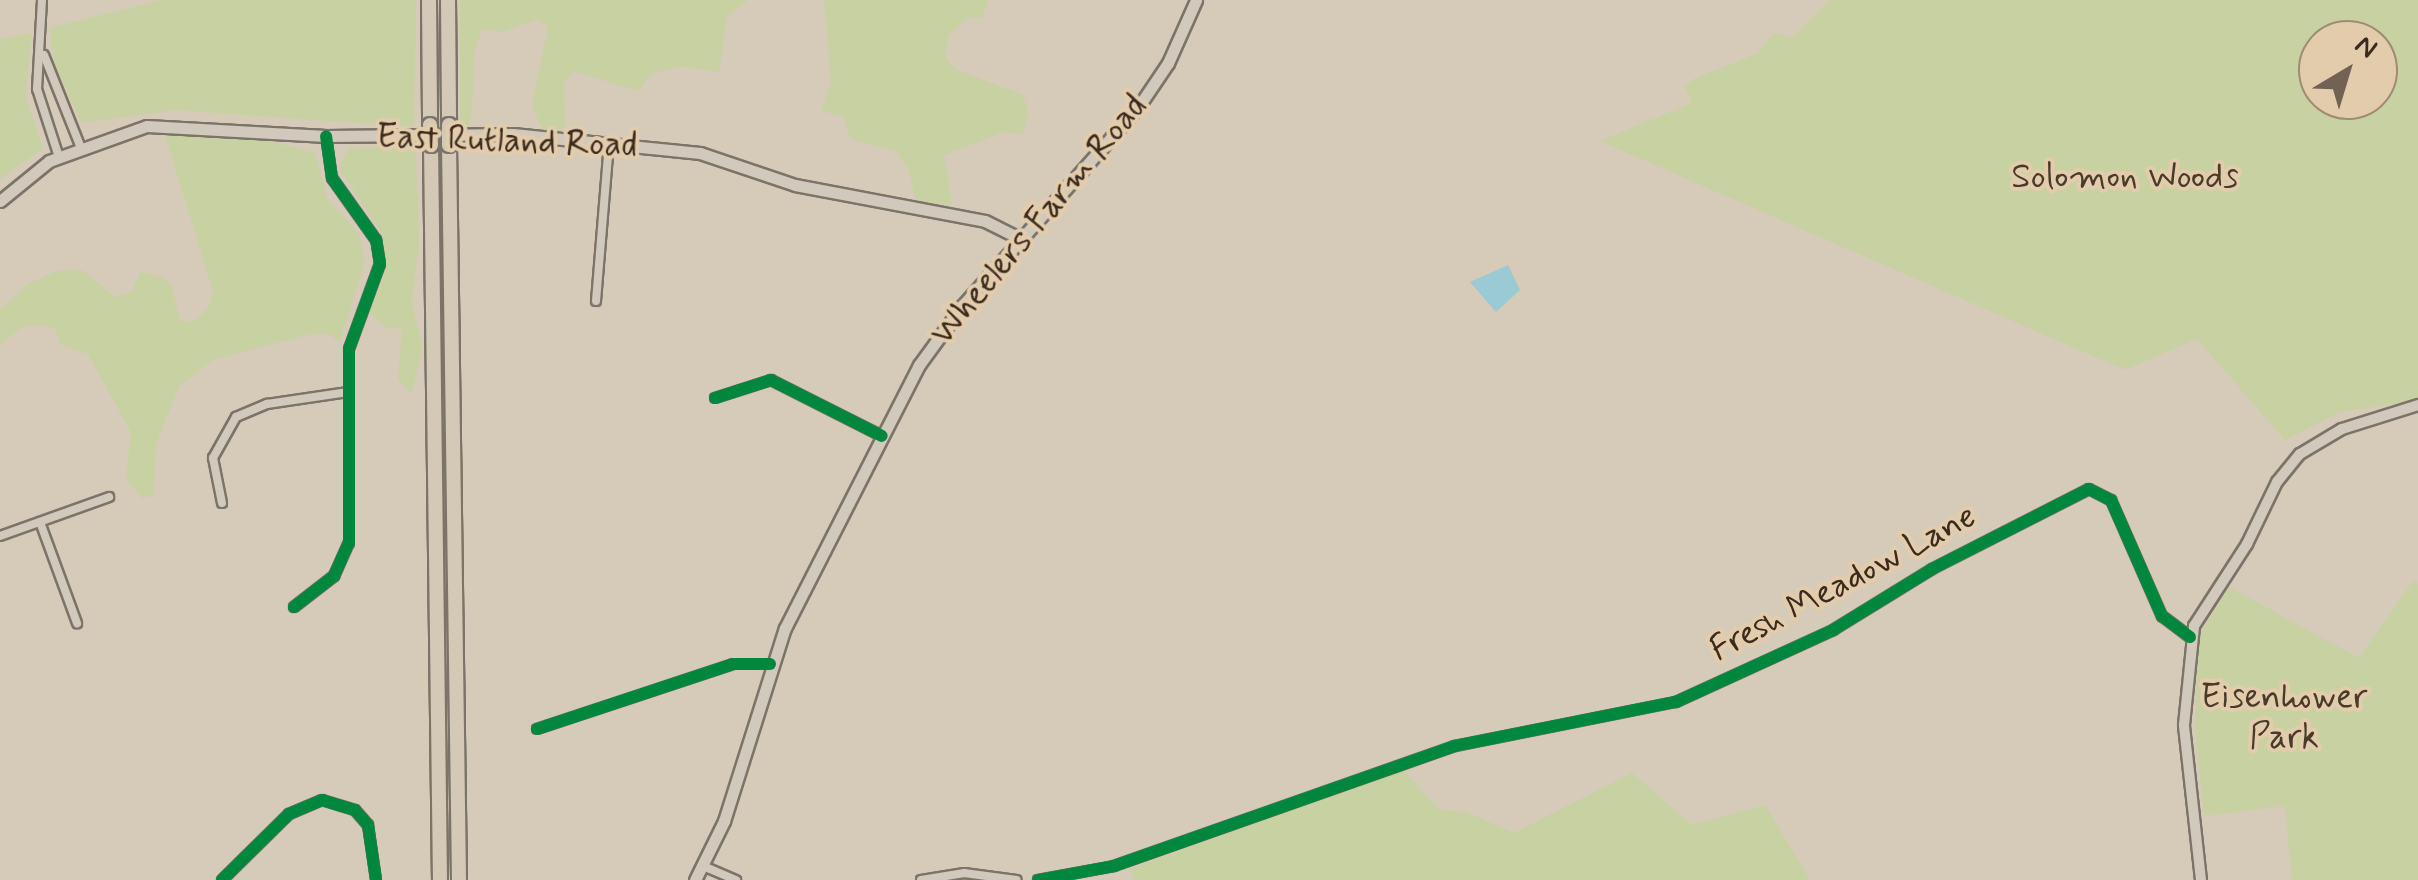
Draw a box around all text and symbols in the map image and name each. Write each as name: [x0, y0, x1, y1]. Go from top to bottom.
north arrow: [2298, 20, 2398, 120]
text: N: [2347, 27, 2384, 68]
street label: Wheelers Farm Road: [922, 86, 1156, 354]
street label: East Rutland Road: [377, 115, 637, 167]
park label: Solomon Woods: [2011, 156, 2239, 198]
street label: Fresh Meadow Lane: [1703, 495, 1983, 671]
park label: Eisenhower Park: [2201, 676, 2367, 758]

